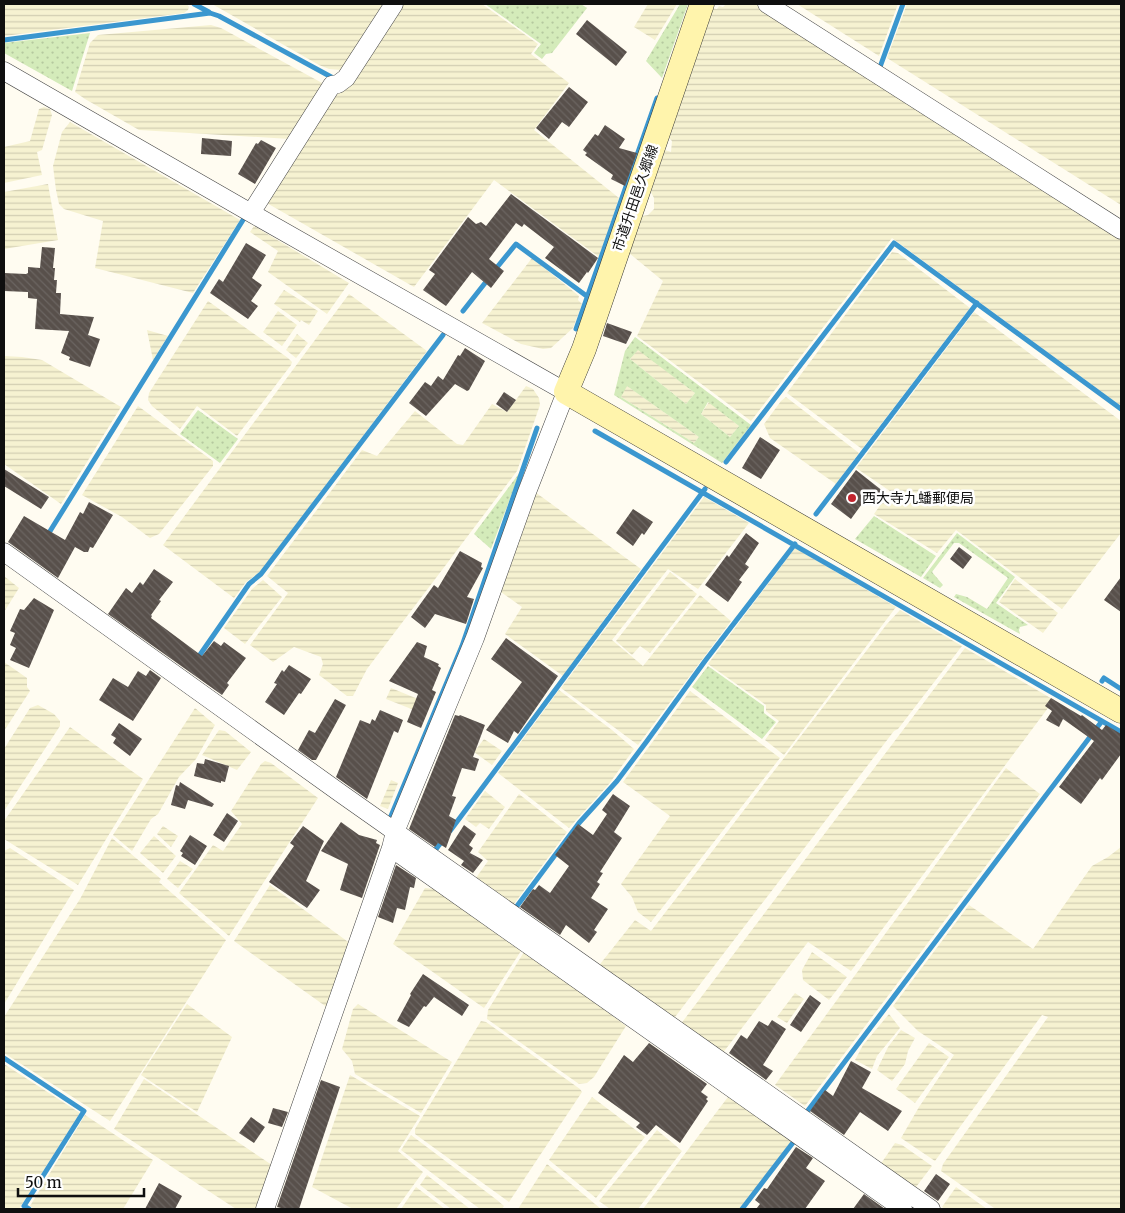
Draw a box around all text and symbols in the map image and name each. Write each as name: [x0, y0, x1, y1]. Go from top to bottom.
street label: 市道升田邑久郷線: [608, 142, 662, 254]
place label: 西大寺九蟠郵便局: [862, 489, 974, 507]
marker: 西大寺九蟠郵便局: [846, 492, 858, 504]
scale bar: [18, 1166, 144, 1198]
text: 50 m: [25, 1173, 62, 1192]

